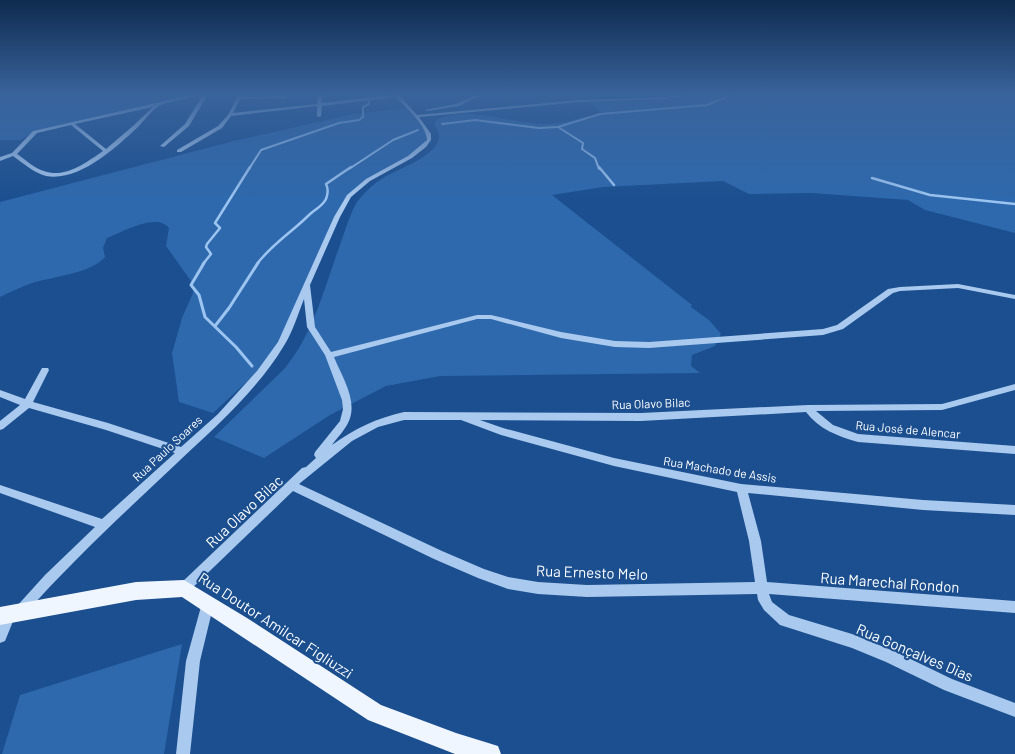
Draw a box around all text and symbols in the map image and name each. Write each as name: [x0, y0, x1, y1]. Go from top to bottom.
street label: Rua Olavo Bilac: [611, 395, 691, 411]
street label: Rua Paulo Soares: [129, 412, 205, 484]
street label: Rua José de Alencar: [855, 417, 962, 441]
street label: Rua Machado de Assis: [663, 453, 778, 485]
street label: Rua Olavo Bilac: [202, 471, 286, 551]
street label: Rua Ernesto Melo: [536, 561, 648, 583]
street label: Rua Doutor Amilcar Figliuzzi: [195, 568, 357, 682]
street label: Rua Marechal Rondon: [820, 568, 960, 596]
street label: Rua Gonçalves Dias: [854, 619, 976, 685]

